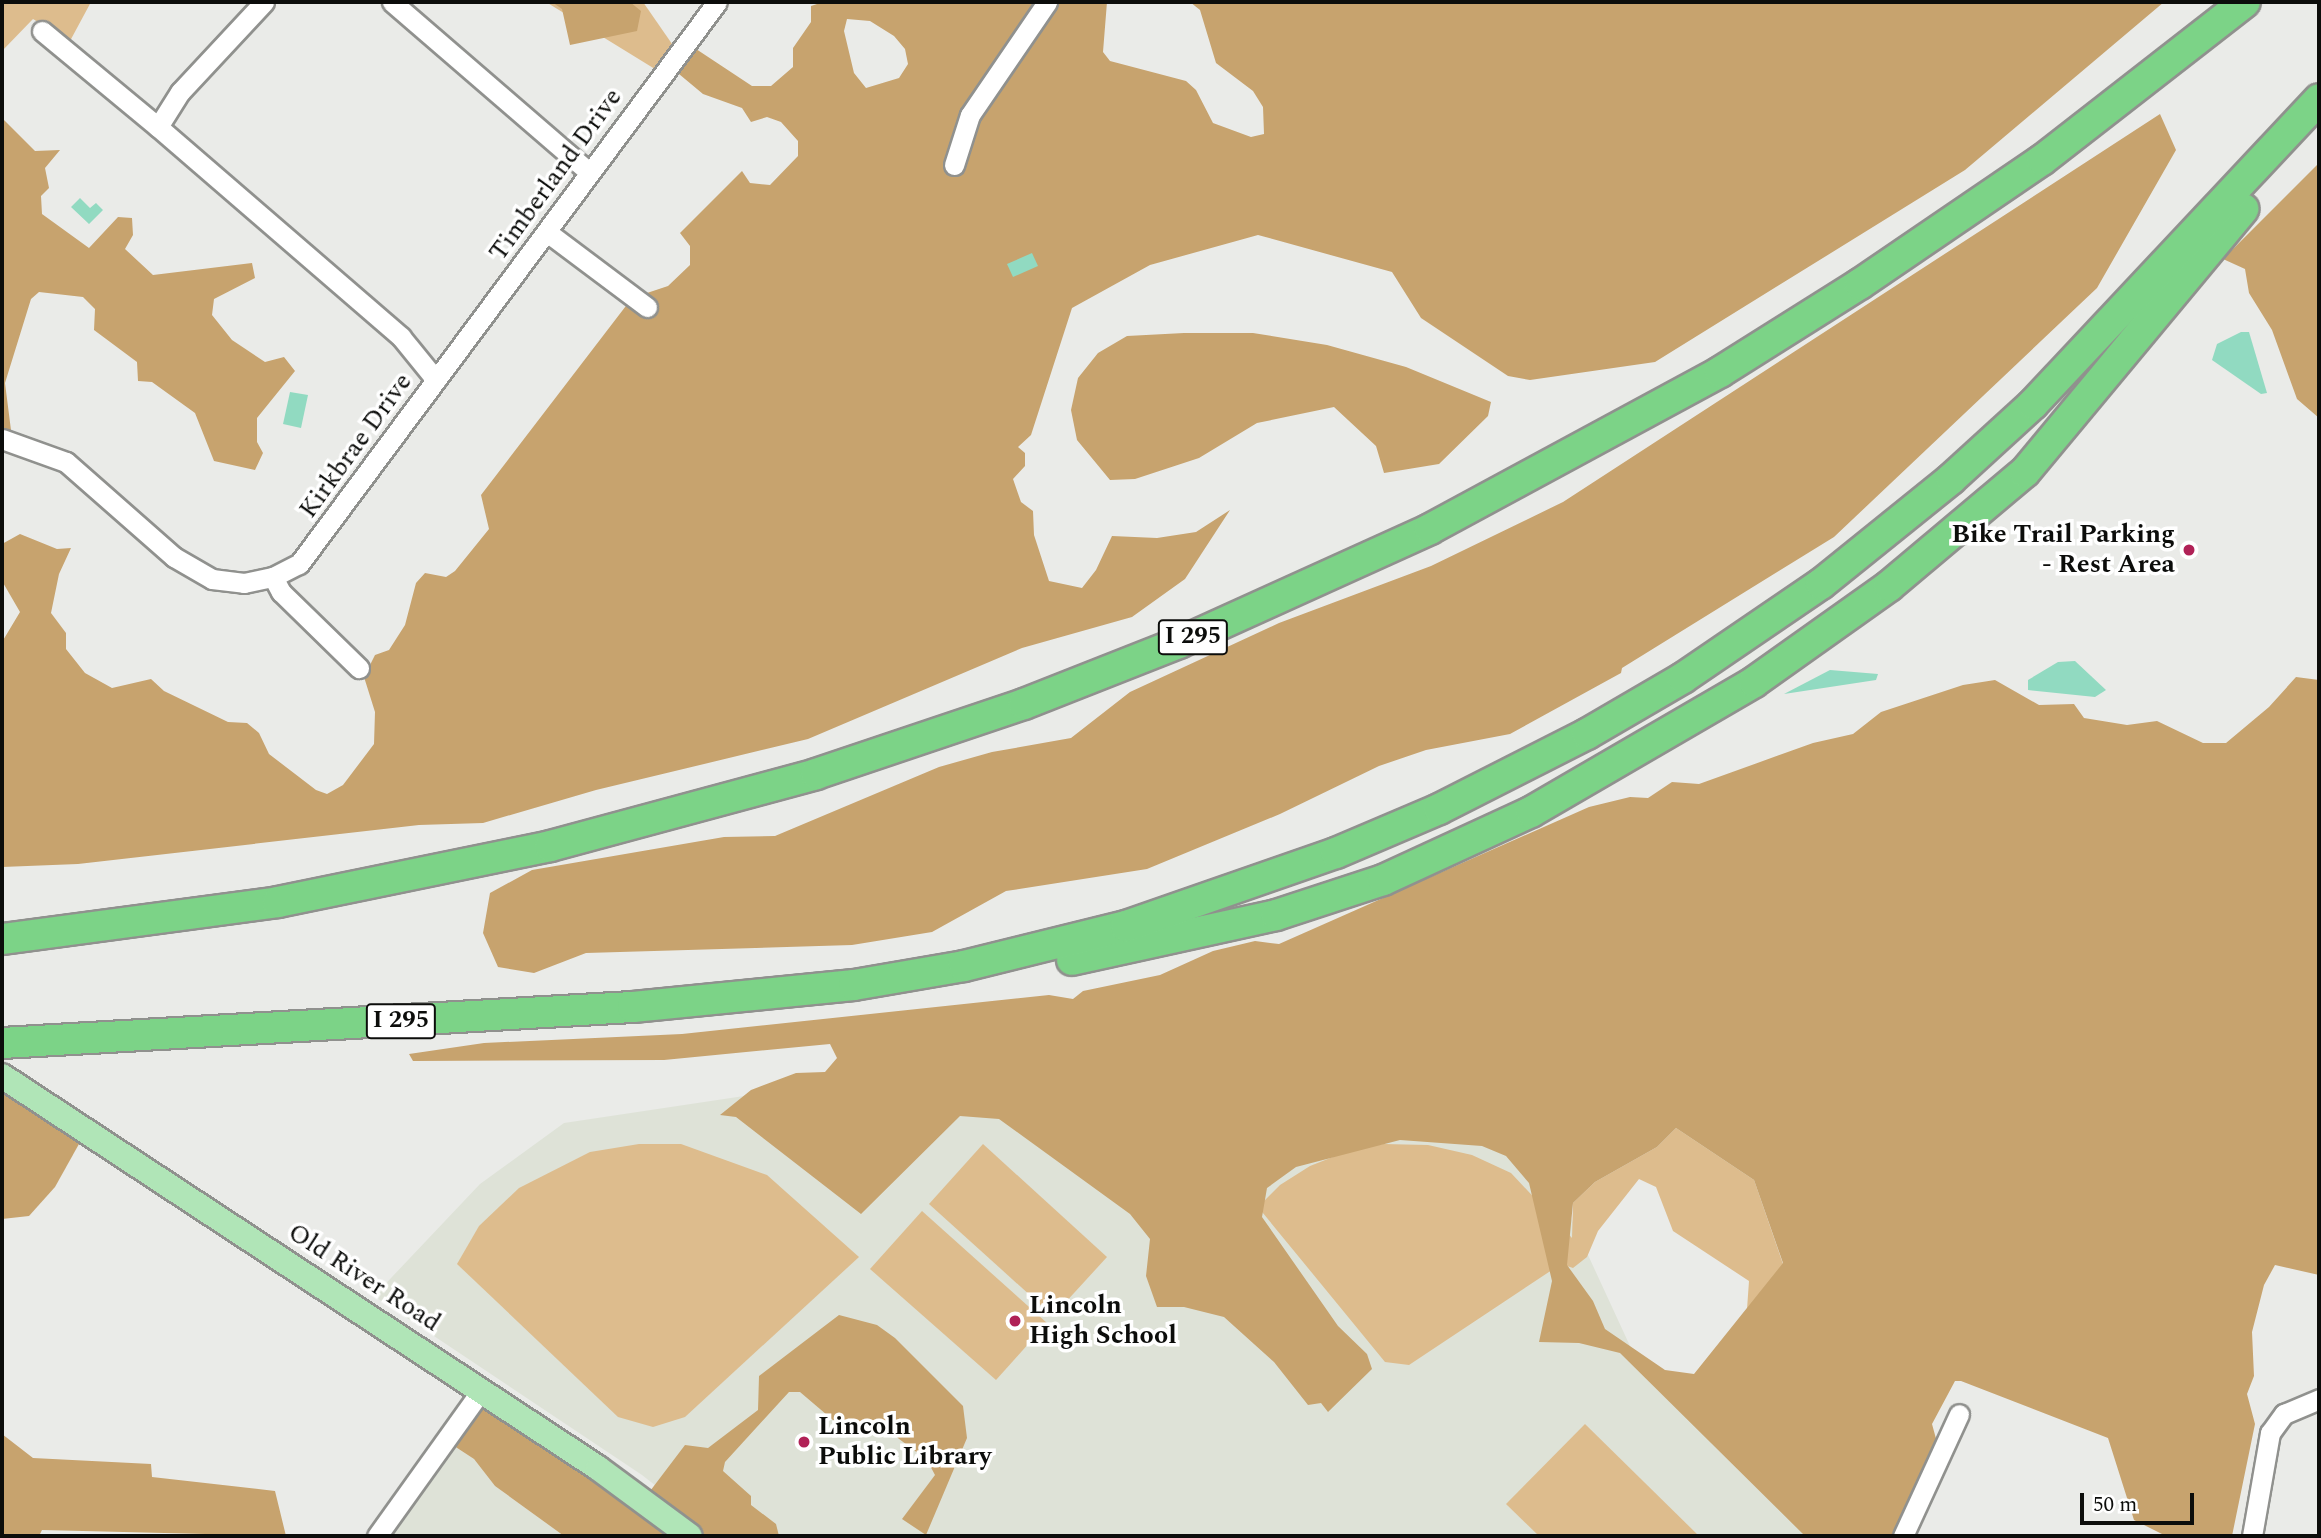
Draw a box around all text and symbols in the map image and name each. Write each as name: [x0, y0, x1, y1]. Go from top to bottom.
street label: Timberland Drive: [483, 83, 629, 267]
street label: Kirkbrae Drive: [293, 367, 419, 525]
place label: Bike Trail Parking - Rest Area: [1952, 519, 2175, 580]
marker: Bike Trail Parking - Rest Area: [2181, 542, 2197, 558]
road number: I 295: [1156, 616, 1230, 658]
road number: I 295: [364, 1001, 438, 1042]
street label: Old River Road: [282, 1217, 446, 1339]
place label: Lincoln High School: [1029, 1290, 1177, 1352]
marker: Lincoln High School: [1007, 1313, 1023, 1329]
place label: Lincoln Public Library: [818, 1411, 991, 1472]
marker: Lincoln Public Library: [796, 1434, 812, 1450]
scale bar: [2083, 1478, 2197, 1522]
text: 50 m: [2093, 1489, 2137, 1521]

